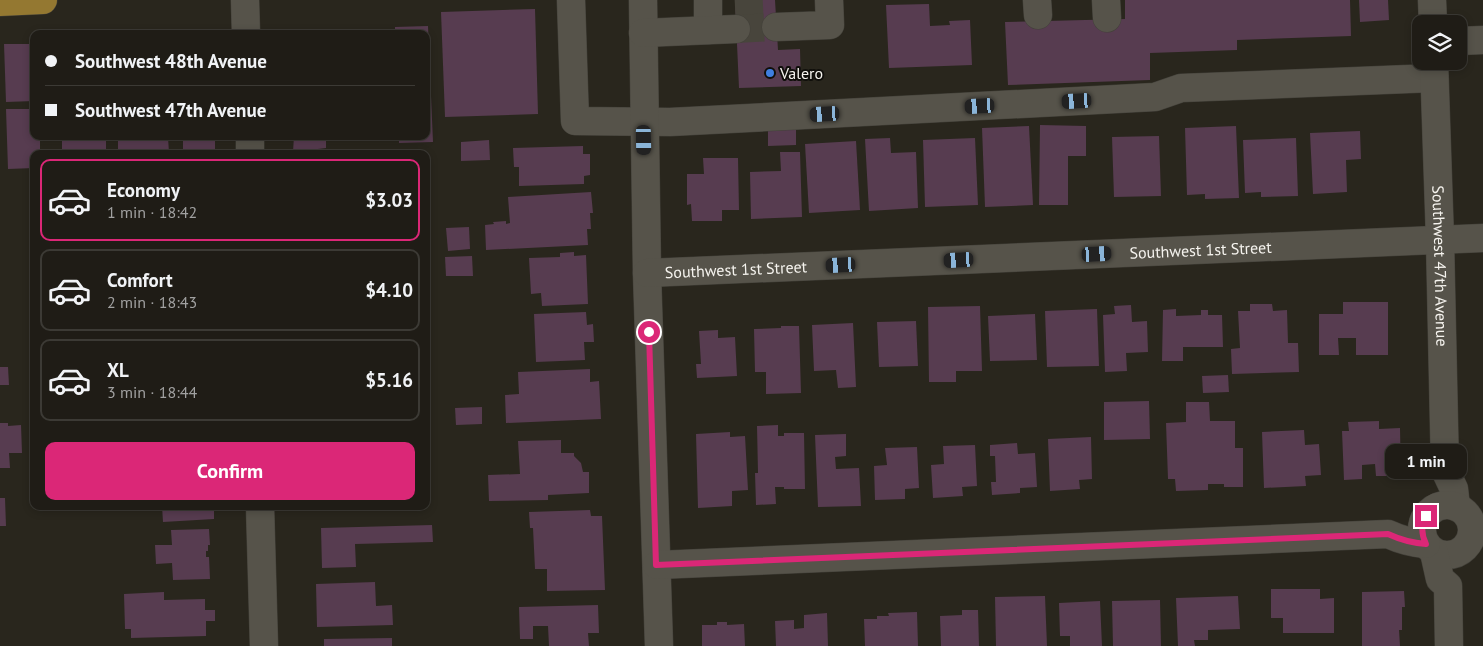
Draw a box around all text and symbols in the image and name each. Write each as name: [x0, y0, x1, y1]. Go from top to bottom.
map controls: [1412, 15, 1467, 70]
button: layers: [1412, 15, 1467, 70]
text: Southwest 48th Avenue: [75, 49, 267, 73]
place label: Valero: [779, 63, 823, 83]
marker: Valero: [764, 67, 776, 79]
car: [1061, 93, 1092, 109]
text: Southwest 47th Avenue: [75, 98, 266, 122]
car: [964, 98, 995, 114]
car: [809, 106, 840, 122]
car: [636, 125, 651, 155]
icon: car: [47, 178, 92, 223]
text: Economy: [107, 178, 180, 202]
street label: Southwest 47th Avenue: [1428, 185, 1452, 347]
text: $3.03: [365, 188, 413, 212]
text: 1 min · 18:42: [107, 202, 197, 222]
street label: Southwest 1st Street: [1129, 237, 1273, 263]
car: [1081, 246, 1112, 262]
car: [943, 252, 974, 268]
street label: Southwest 1st Street: [664, 256, 808, 282]
car: [825, 257, 856, 273]
icon: car: [47, 268, 92, 313]
text: Comfort: [107, 268, 173, 292]
text: $4.10: [365, 278, 413, 302]
text: 2 min · 18:43: [107, 292, 197, 312]
route start: [638, 321, 660, 343]
icon: car: [47, 358, 92, 403]
text: XL: [107, 358, 129, 382]
text: $5.16: [365, 368, 413, 392]
text: 3 min · 18:44: [107, 382, 197, 402]
button: Confirm: [45, 442, 415, 500]
callout: 1 min: [1385, 444, 1467, 478]
text: 1 min: [1406, 451, 1446, 471]
route end: [1415, 505, 1437, 527]

